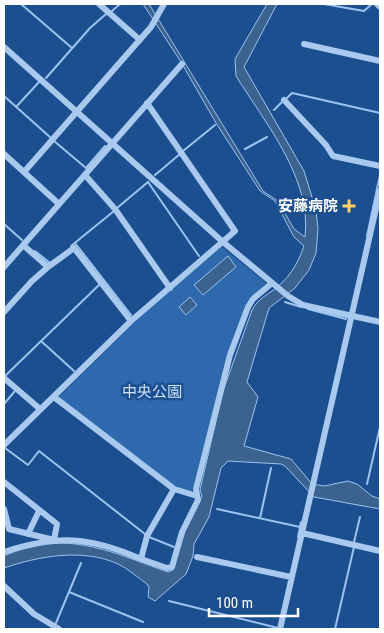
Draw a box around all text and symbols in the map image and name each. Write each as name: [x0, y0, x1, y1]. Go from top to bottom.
place label: 安藤病院: [278, 197, 338, 215]
marker: 安藤病院: [342, 199, 356, 213]
park label: 中央公園: [122, 383, 182, 401]
scale bar: [209, 586, 298, 618]
text: 100 m: [216, 594, 253, 612]

